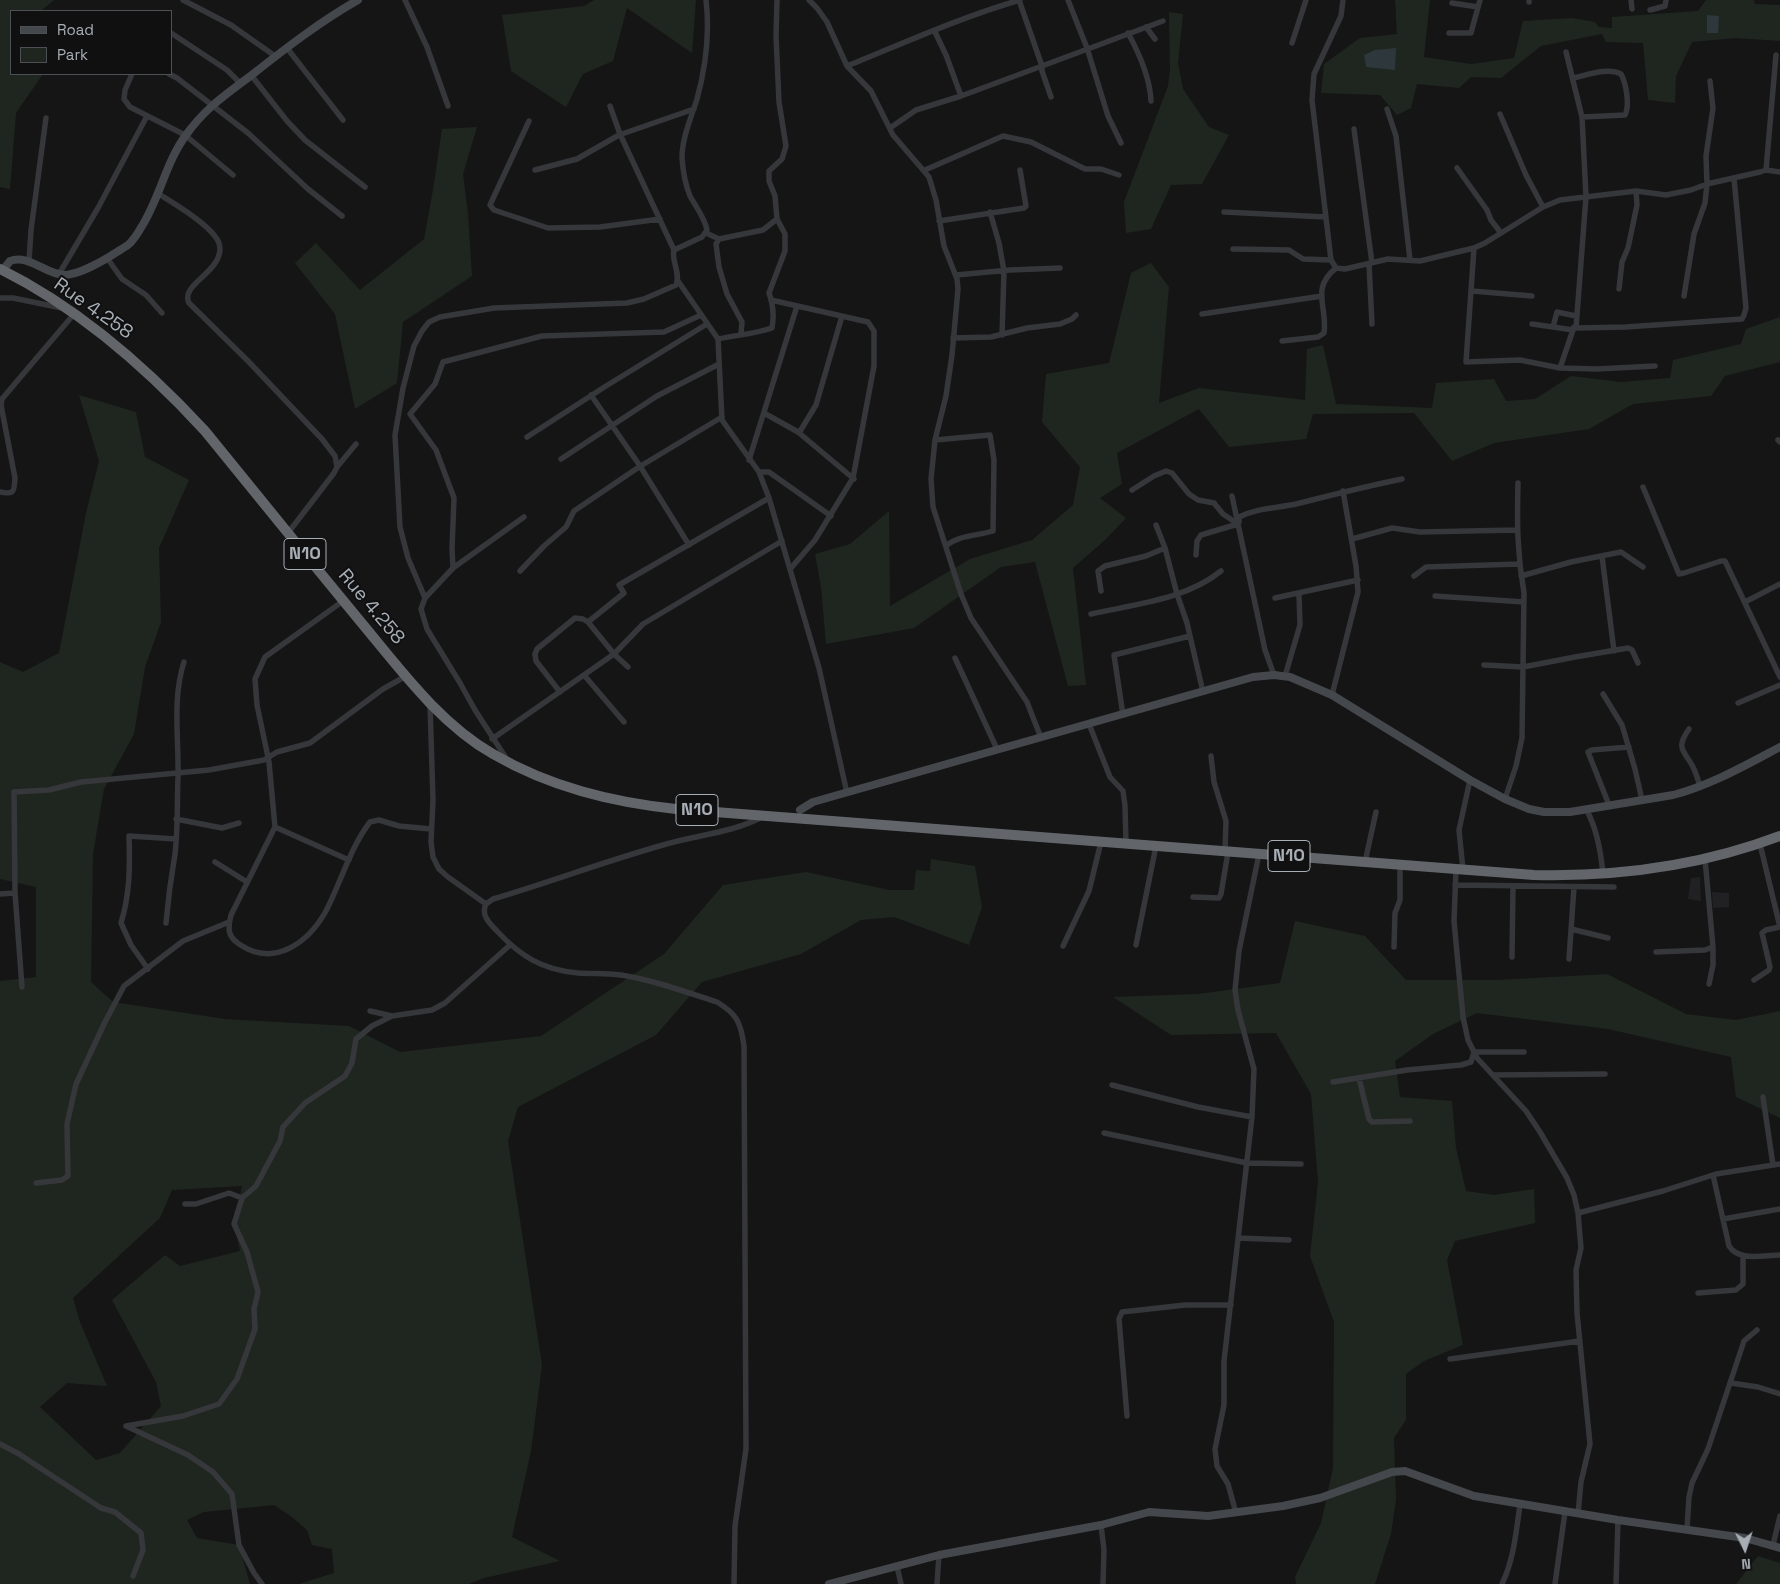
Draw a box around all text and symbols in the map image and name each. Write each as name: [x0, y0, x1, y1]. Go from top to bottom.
legend: [10, 10, 172, 75]
text: Road: [57, 20, 94, 39]
text: Park: [57, 45, 88, 64]
street label: Rue 4.258: [49, 274, 137, 344]
road number: N10: [284, 538, 326, 570]
street label: Rue 4.258: [333, 565, 409, 649]
road number: N10: [676, 794, 718, 826]
road number: N10: [1268, 840, 1310, 871]
north arrow: [1720, 1524, 1770, 1574]
text: N: [1741, 1555, 1751, 1573]

